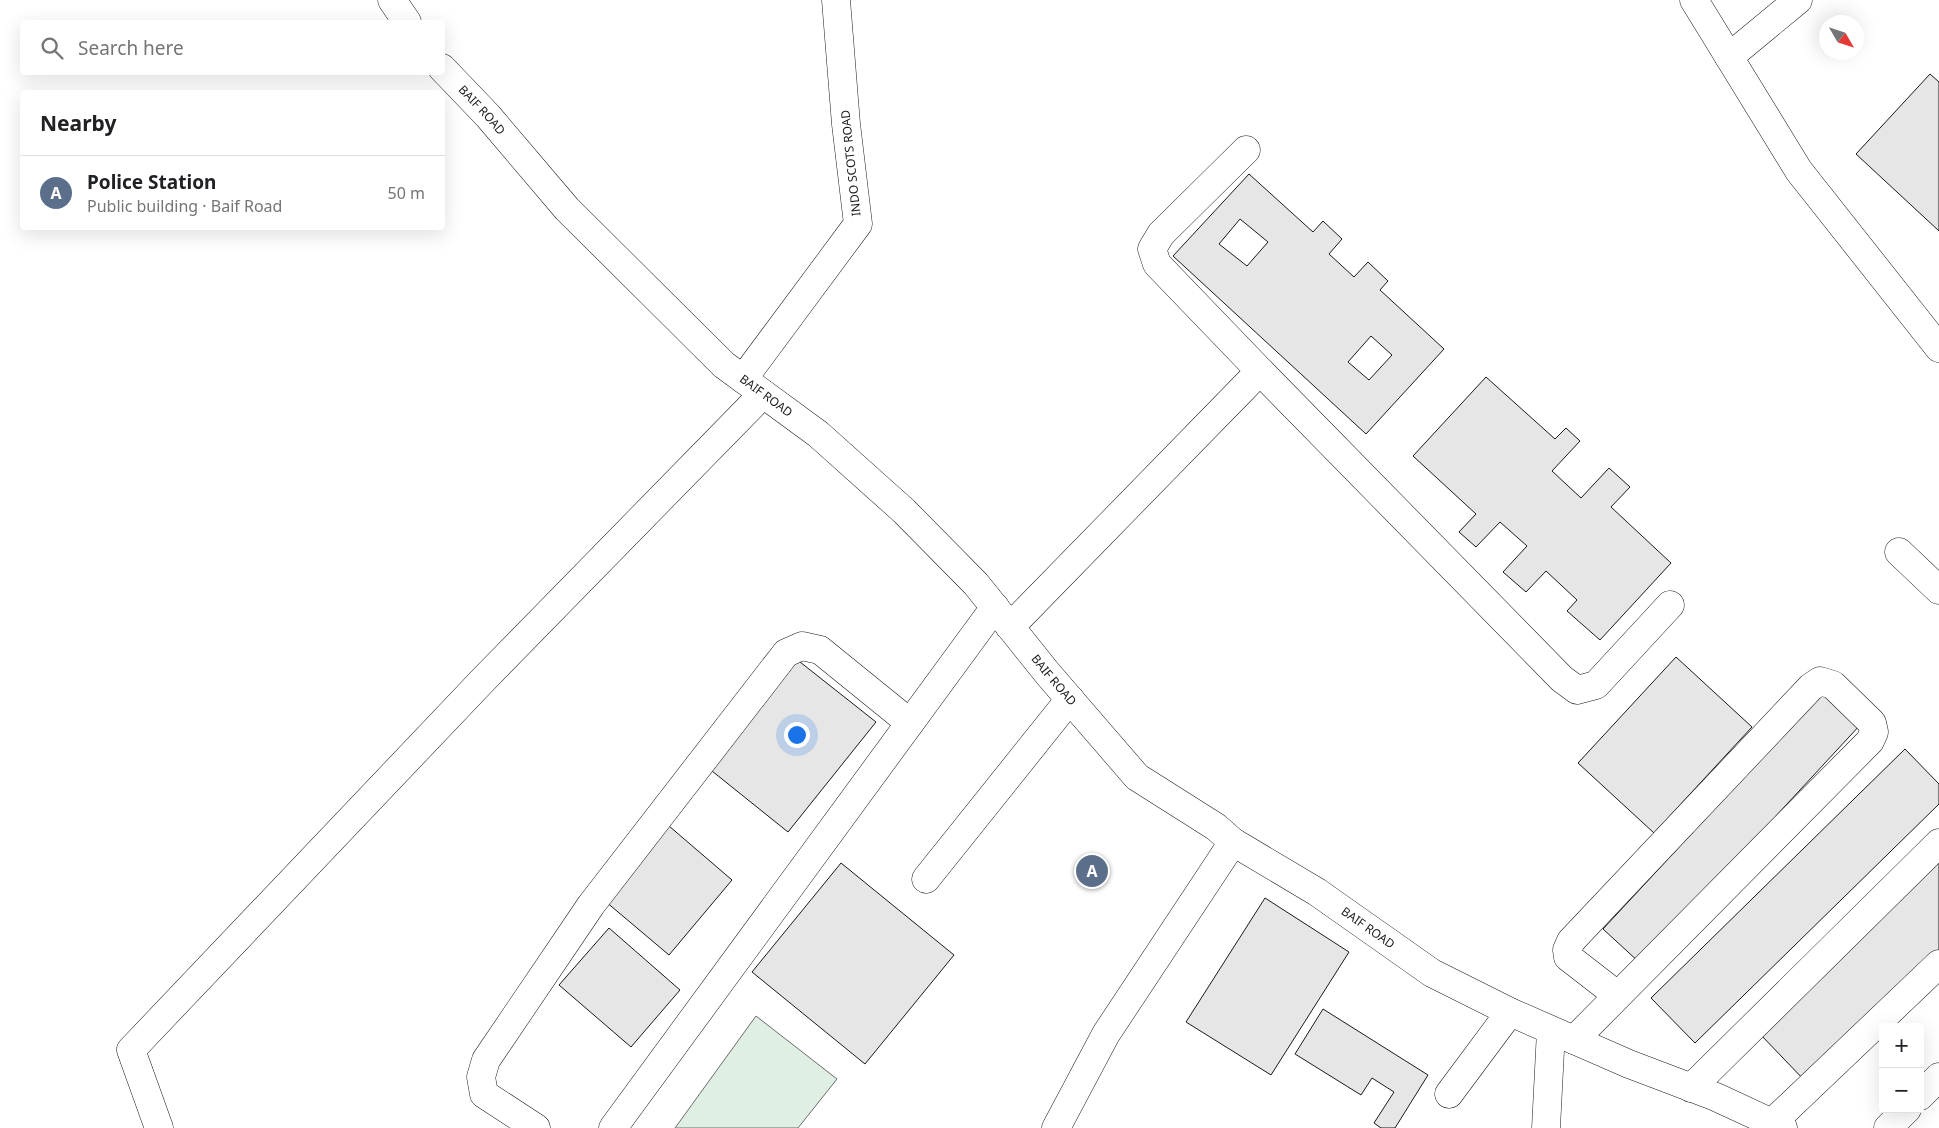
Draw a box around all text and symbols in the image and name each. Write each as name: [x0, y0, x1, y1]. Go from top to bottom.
north arrow: [1819, 15, 1864, 60]
search box: [20, 20, 445, 75]
icon: search: [38, 34, 66, 62]
text: Search here: [78, 35, 184, 61]
street label: BAIF ROAD: [455, 81, 510, 139]
text: Nearby: [40, 109, 116, 137]
street label: INDO SCOTS ROAD: [836, 109, 865, 217]
text: Police Station: [87, 169, 216, 195]
text: A: [50, 182, 62, 204]
text: 50 m: [388, 182, 425, 204]
text: Public building · Baif Road: [87, 195, 282, 217]
street label: BAIF ROAD: [736, 370, 797, 421]
street label: BAIF ROAD: [1028, 651, 1081, 709]
your location: [784, 722, 810, 748]
pin: A: [1076, 852, 1108, 890]
street label: BAIF ROAD: [1338, 903, 1399, 952]
map controls: [1879, 1023, 1924, 1113]
button: +: [1879, 1023, 1924, 1068]
button: −: [1879, 1068, 1924, 1113]

